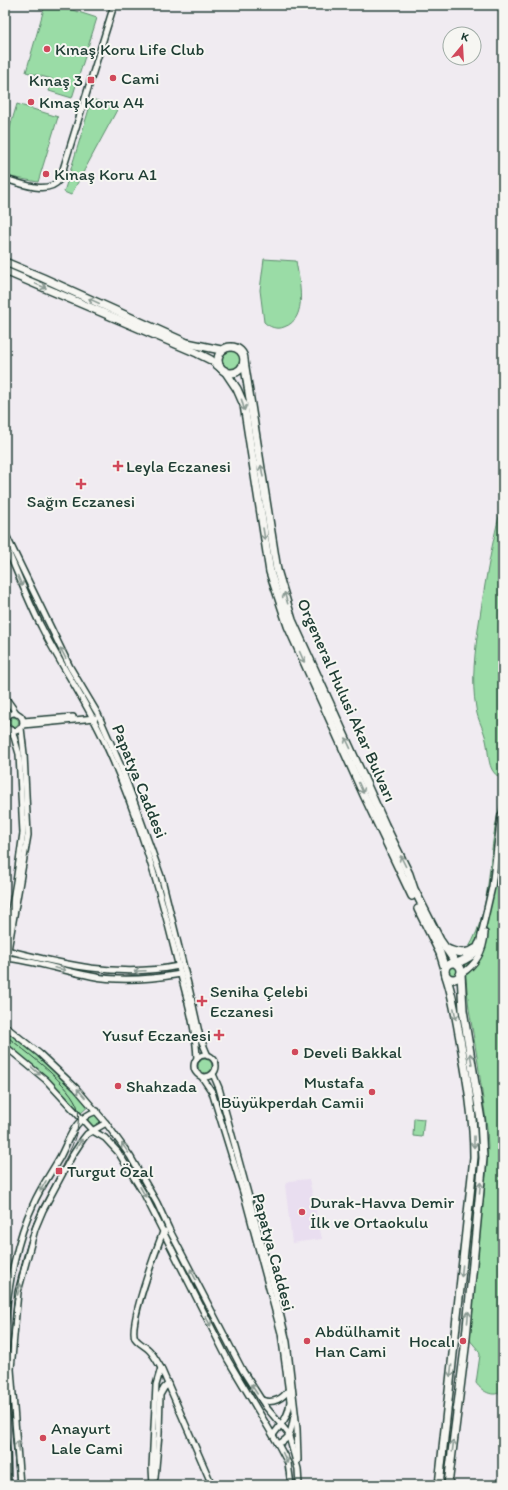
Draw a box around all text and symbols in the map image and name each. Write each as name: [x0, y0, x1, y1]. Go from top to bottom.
north arrow: [442, 26, 482, 66]
text: K: [460, 30, 471, 45]
place label: Kınaş Koru Life Club: [55, 39, 205, 59]
marker: Kınaş Koru Life Club: [42, 44, 52, 54]
place label: Cami: [121, 68, 159, 88]
place label: Kınaş 3: [29, 70, 83, 90]
marker: Cami: [108, 73, 118, 83]
marker: Kınaş 3: [86, 75, 96, 85]
place label: Kınaş Koru A4: [39, 92, 144, 112]
marker: Kınaş Koru A4: [26, 97, 36, 107]
place label: Kınaş Koru A1: [54, 164, 157, 184]
marker: Kınaş Koru A1: [41, 169, 51, 179]
one-way arrow: [34, 283, 46, 290]
one-way arrow: [88, 297, 100, 304]
one-way arrow: [240, 399, 247, 412]
place label: Leyla Eczanesi: [126, 456, 231, 476]
marker: Leyla Eczanesi: [113, 461, 123, 471]
one-way arrow: [258, 465, 266, 478]
marker: Sağın Eczanesi: [76, 479, 86, 489]
place label: Sağın Eczanesi: [27, 491, 135, 511]
one-way arrow: [260, 527, 268, 540]
one-way arrow: [17, 575, 24, 587]
one-way arrow: [282, 592, 289, 605]
street label: Orgeneral Hulusi Akar Bulvarı: [293, 595, 401, 805]
one-way arrow: [58, 647, 66, 659]
one-way arrow: [299, 651, 306, 663]
street label: Papatya Caddesi: [108, 721, 172, 841]
one-way arrow: [344, 737, 351, 749]
one-way arrow: [358, 782, 365, 794]
one-way arrow: [399, 855, 406, 867]
one-way arrow: [53, 966, 66, 974]
one-way arrow: [134, 968, 147, 975]
place label: Seniha Çelebi Eczanesi: [210, 981, 308, 1021]
marker: Seniha Çelebi Eczanesi: [197, 996, 207, 1006]
one-way arrow: [452, 1007, 460, 1020]
place label: Yusuf Eczanesi: [102, 1025, 211, 1045]
marker: Yusuf Eczanesi: [214, 1030, 224, 1040]
place label: Develi Bakkal: [303, 1042, 402, 1062]
marker: Develi Bakkal: [290, 1047, 300, 1057]
one-way arrow: [467, 1053, 475, 1066]
one-way arrow: [30, 1066, 41, 1075]
place label: Mustafa Büyükperdah Camii: [221, 1072, 364, 1112]
place label: Shahzada: [126, 1076, 197, 1096]
marker: Shahzada: [113, 1081, 123, 1091]
marker: Mustafa Büyükperdah Camii: [367, 1087, 377, 1097]
one-way arrow: [76, 1088, 85, 1099]
one-way arrow: [470, 1135, 478, 1148]
one-way arrow: [75, 1139, 83, 1150]
one-way arrow: [121, 1143, 129, 1154]
place label: Turgut Özal: [67, 1161, 154, 1181]
marker: Turgut Özal: [54, 1166, 64, 1176]
one-way arrow: [39, 1180, 47, 1192]
one-way arrow: [477, 1182, 484, 1195]
one-way arrow: [140, 1186, 147, 1198]
street label: Papatya Caddesi: [249, 1191, 299, 1313]
place label: Durak-Havva Demir İlk ve Ortaokulu: [310, 1192, 454, 1232]
marker: Durak-Havva Demir İlk ve Ortaokulu: [297, 1207, 307, 1217]
one-way arrow: [458, 1264, 465, 1277]
one-way arrow: [189, 1269, 196, 1281]
one-way arrow: [16, 1283, 24, 1296]
one-way arrow: [464, 1311, 472, 1324]
one-way arrow: [205, 1314, 212, 1326]
place label: Abdülhamit Han Cami: [315, 1321, 400, 1361]
place label: Hocalı: [409, 1331, 455, 1351]
marker: Abdülhamit Han Cami: [302, 1336, 312, 1346]
marker: Hocalı: [458, 1336, 468, 1346]
one-way arrow: [447, 1364, 455, 1377]
one-way arrow: [250, 1383, 258, 1395]
place label: Anayurt Lale Cami: [51, 1418, 123, 1458]
marker: Anayurt Lale Cami: [38, 1433, 48, 1443]
one-way arrow: [14, 1440, 21, 1453]
one-way arrow: [449, 1440, 457, 1453]
one-way arrow: [282, 1452, 289, 1464]

